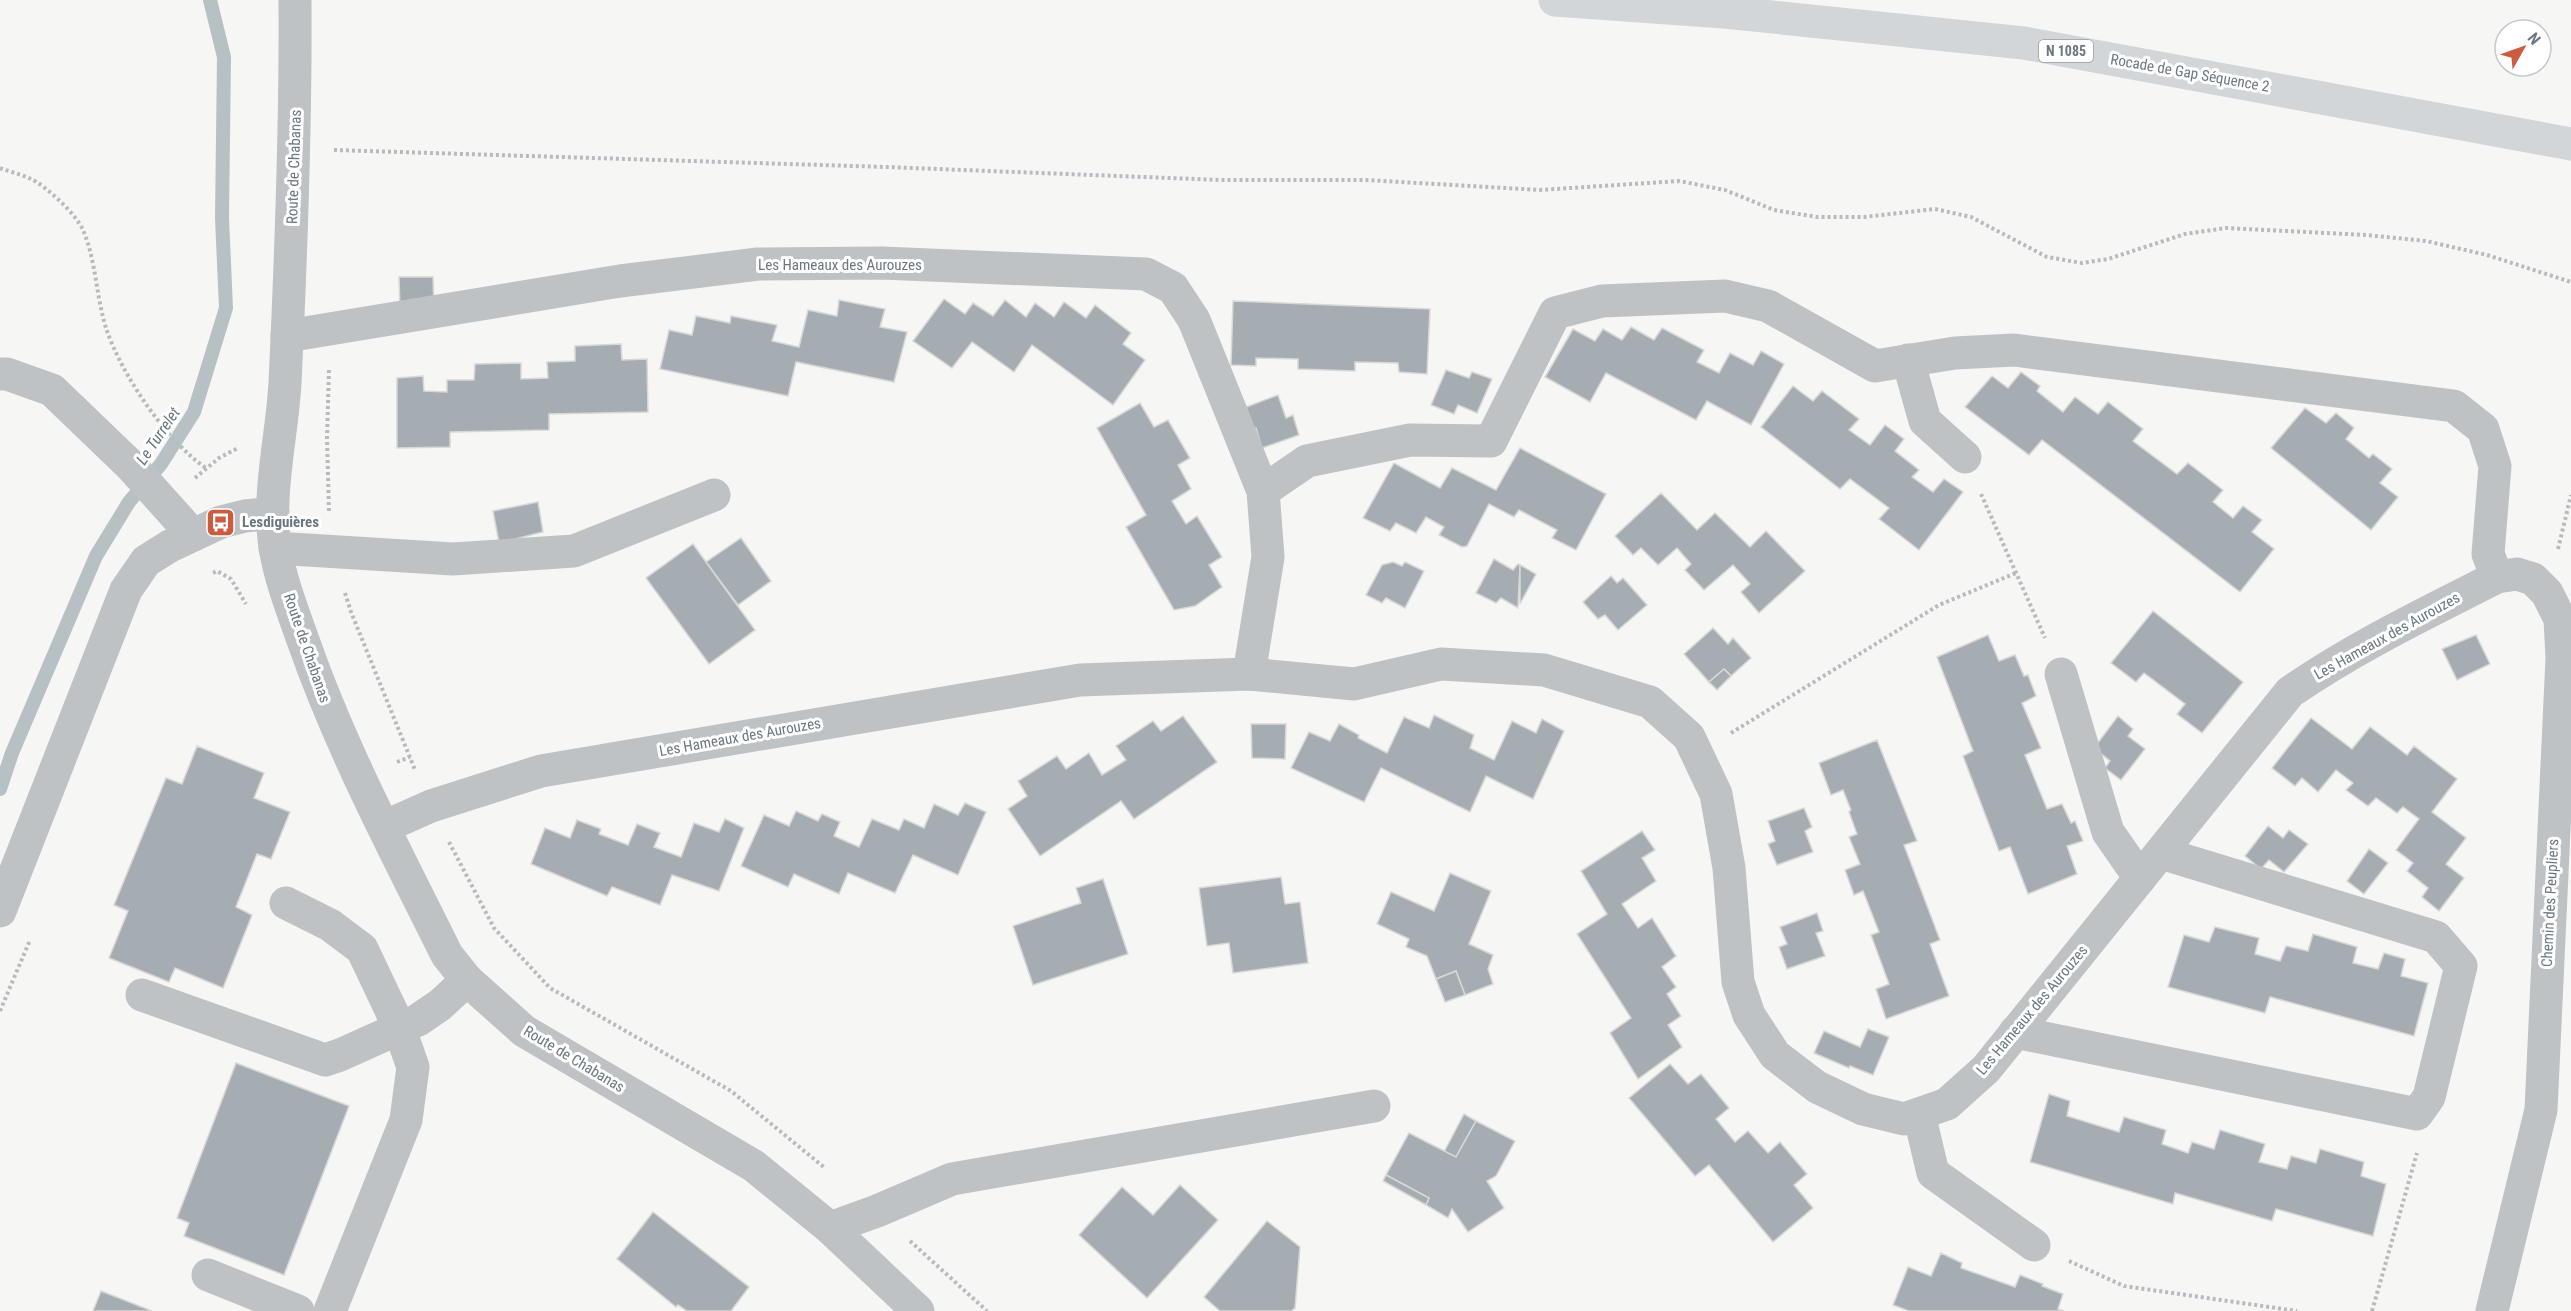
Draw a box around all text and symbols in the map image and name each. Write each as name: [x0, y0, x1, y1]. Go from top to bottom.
north arrow: [2493, 18, 2553, 78]
text: N: [2524, 29, 2545, 49]
road number: N 1085: [2039, 40, 2093, 62]
street label: Rocade de Gap Séquence 2: [2109, 50, 2271, 96]
street label: Route de Chabanas: [283, 109, 305, 224]
street label: Les Hameaux des Aurouzes: [758, 256, 922, 274]
water label: Le Turrelet: [132, 403, 184, 468]
bus stop icon: Lesdiguières: [205, 506, 237, 538]
place label: Lesdiguières: [242, 513, 319, 531]
street label: Les Hameaux des Aurouzes: [2311, 588, 2463, 684]
street label: Route de Chabanas: [280, 591, 334, 705]
street label: Les Hameaux des Aurouzes: [658, 714, 822, 760]
street label: Chemin des Peupliers: [2538, 838, 2562, 967]
street label: Les Hameaux des Aurouzes: [1972, 941, 2092, 1079]
street label: Route de Chabanas: [520, 1022, 628, 1096]

